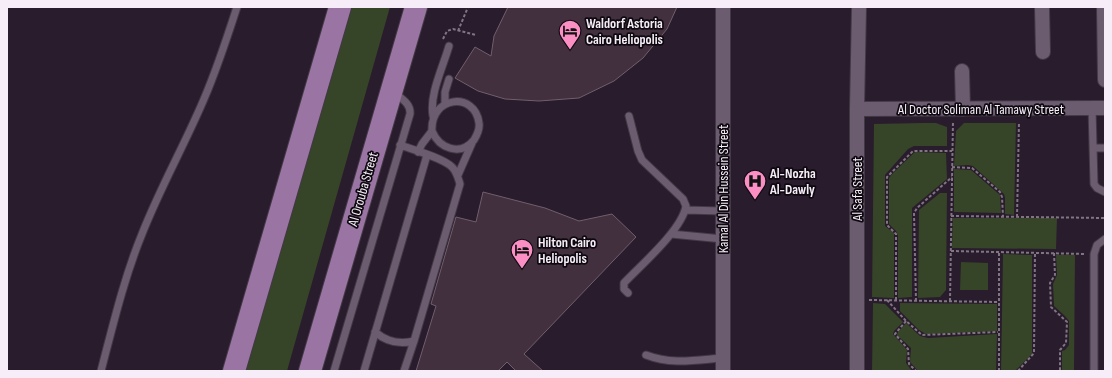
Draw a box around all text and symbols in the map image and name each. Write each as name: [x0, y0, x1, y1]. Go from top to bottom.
place label: Waldorf Astoria Cairo Heliopolis: [586, 15, 663, 48]
hotel icon: Waldorf Astoria Cairo Heliopolis: [557, 18, 583, 51]
street label: Al Doctor Soliman Al Tamawy Street: [897, 101, 1064, 118]
street label: Kamal Al Din Hussein Street: [715, 125, 732, 253]
street label: Al Orouba Street: [344, 150, 382, 229]
street label: Al Safa Street: [849, 157, 866, 222]
place label: Al-Nozha Al-Dawly: [769, 165, 816, 198]
hospital icon: Al-Nozha Al-Dawly: [742, 168, 768, 201]
place label: Hilton Cairo Heliopolis: [538, 234, 596, 267]
hotel icon: Hilton Cairo Heliopolis: [509, 237, 535, 270]

